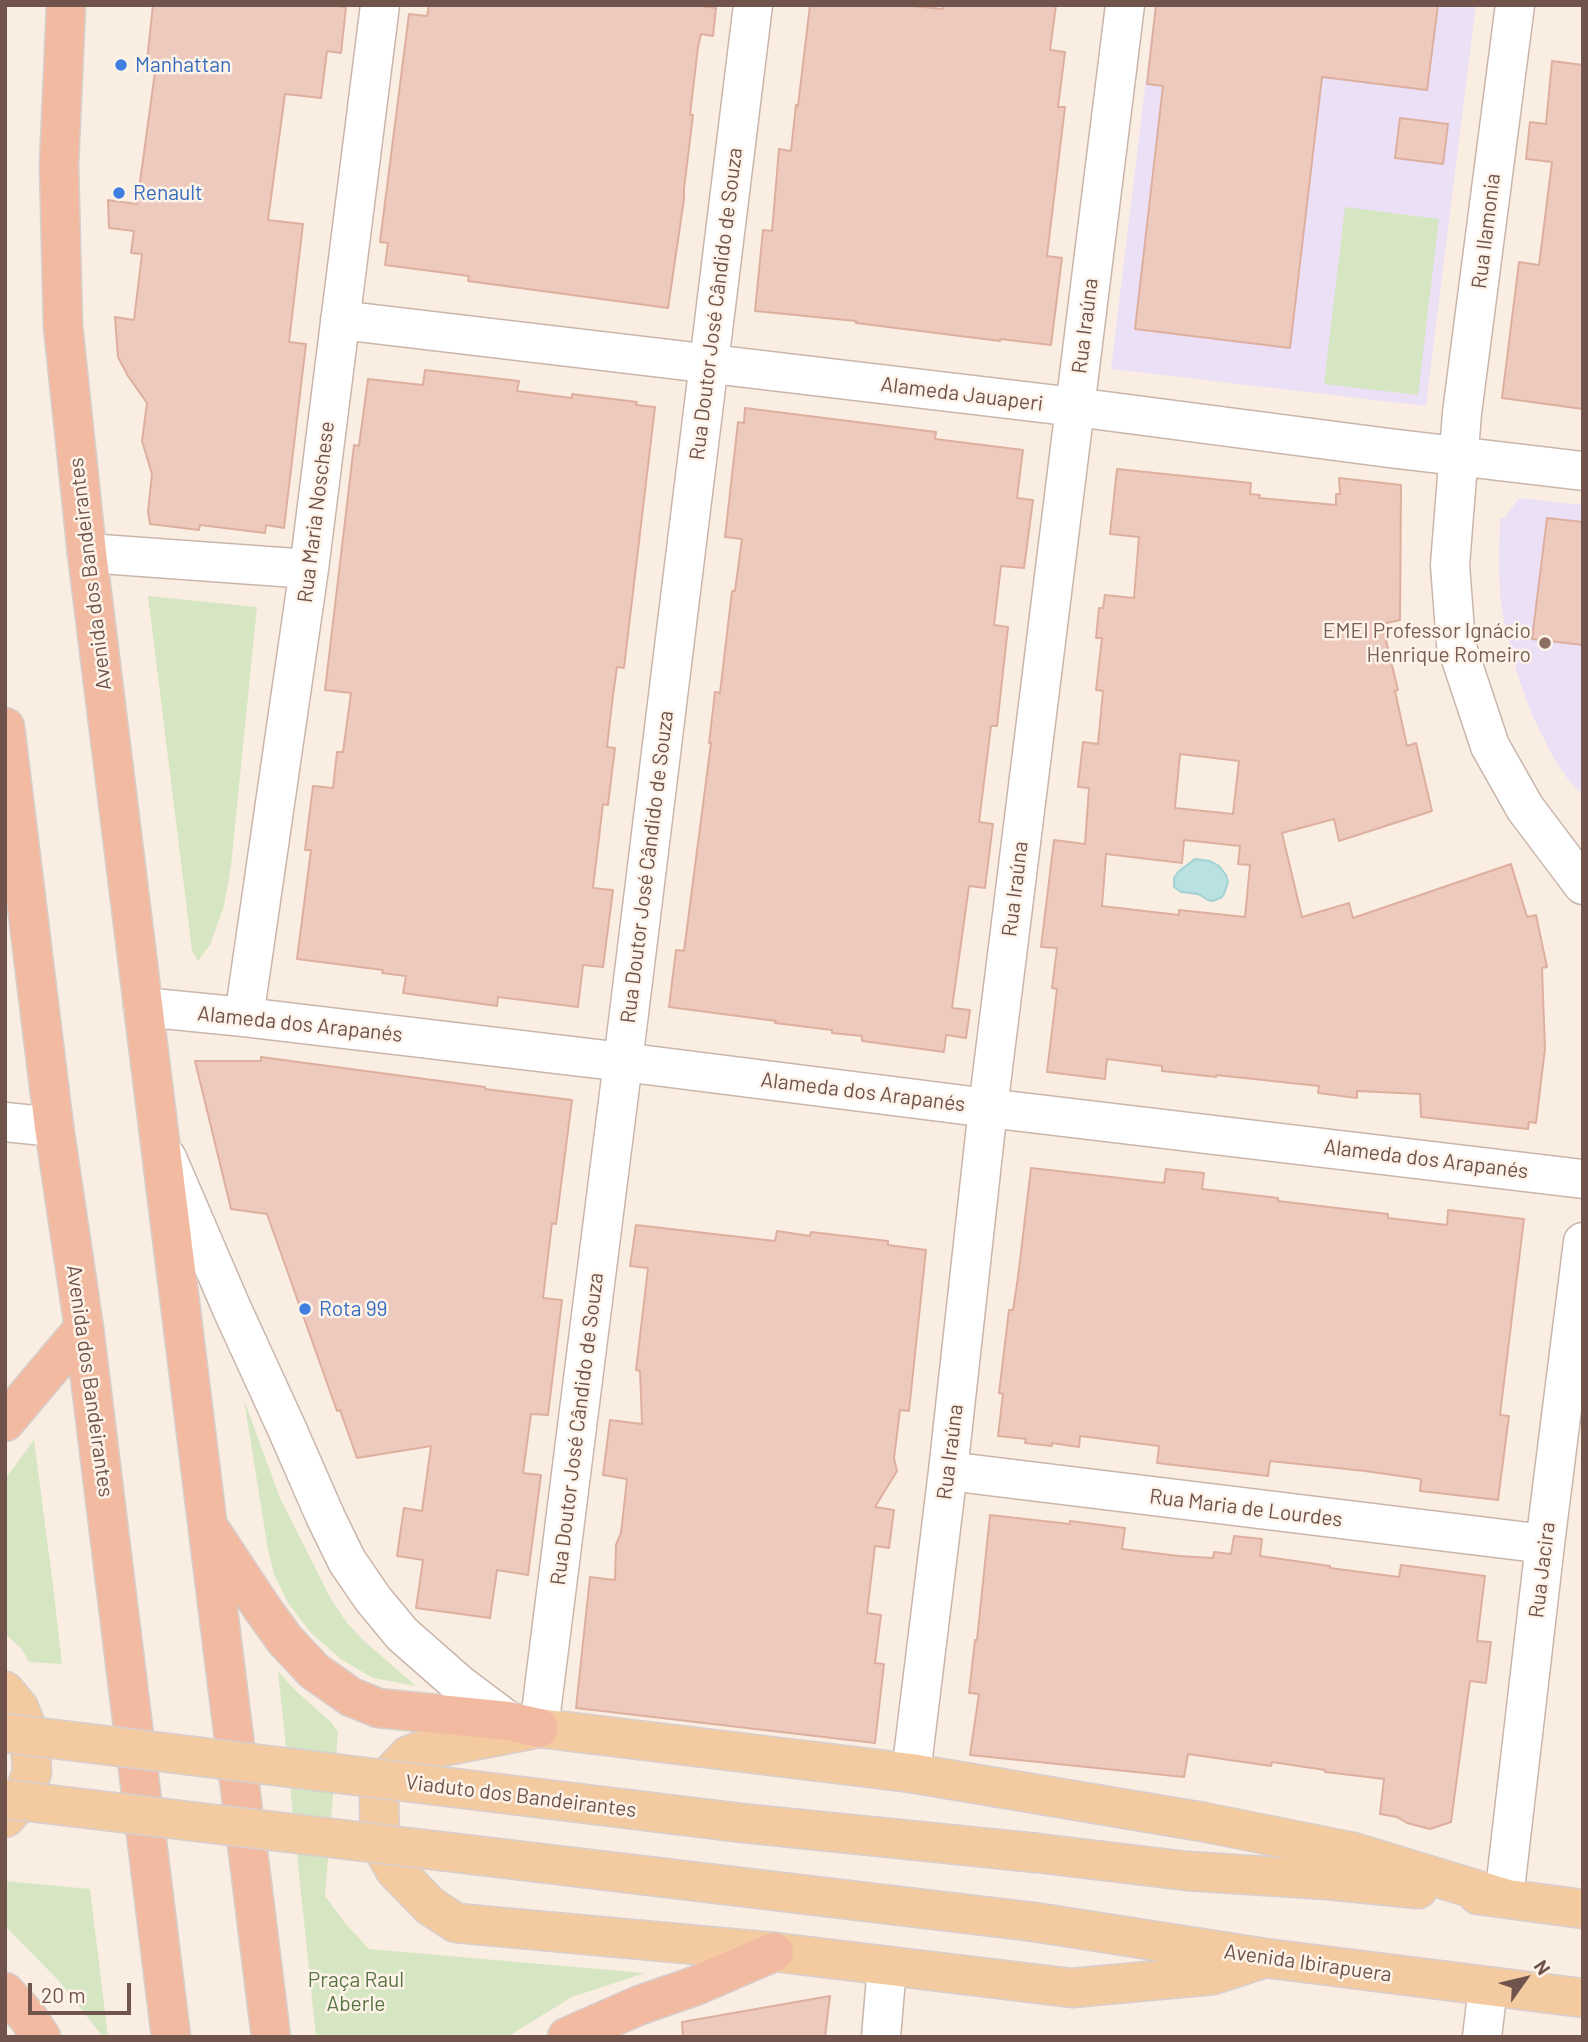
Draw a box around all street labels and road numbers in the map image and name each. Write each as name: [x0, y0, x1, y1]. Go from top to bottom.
street label: Rua Doutor José Cândido de Souza: [684, 146, 748, 462]
street label: Rua Ilamonia: [1466, 172, 1506, 290]
street label: Rua Iraúna: [1067, 277, 1103, 375]
street label: Alameda Jauaperi: [879, 372, 1045, 416]
street label: Rua Maria Noschese: [292, 420, 340, 604]
street label: Avenida dos Bandeirantes: [63, 456, 117, 692]
street label: Rua Doutor José Cândido de Souza: [615, 709, 679, 1025]
street label: Rua Iraúna: [997, 840, 1033, 938]
street label: Alameda dos Arapanés: [196, 1001, 404, 1047]
street label: Alameda dos Arapanés: [759, 1067, 967, 1117]
street label: Alameda dos Arapanés: [1322, 1134, 1530, 1184]
street label: Avenida dos Bandeirantes: [61, 1263, 119, 1499]
street label: Rua Doutor José Cândido de Souza: [545, 1271, 609, 1587]
street label: Rua Iraúna: [932, 1403, 968, 1501]
street label: Rua Maria de Lourdes: [1148, 1484, 1344, 1532]
street label: Rua Jacira: [1524, 1521, 1560, 1619]
street label: Viaduto dos Bandeirantes: [404, 1769, 638, 1823]
street label: Avenida Ibirapuera: [1223, 1939, 1393, 1987]

